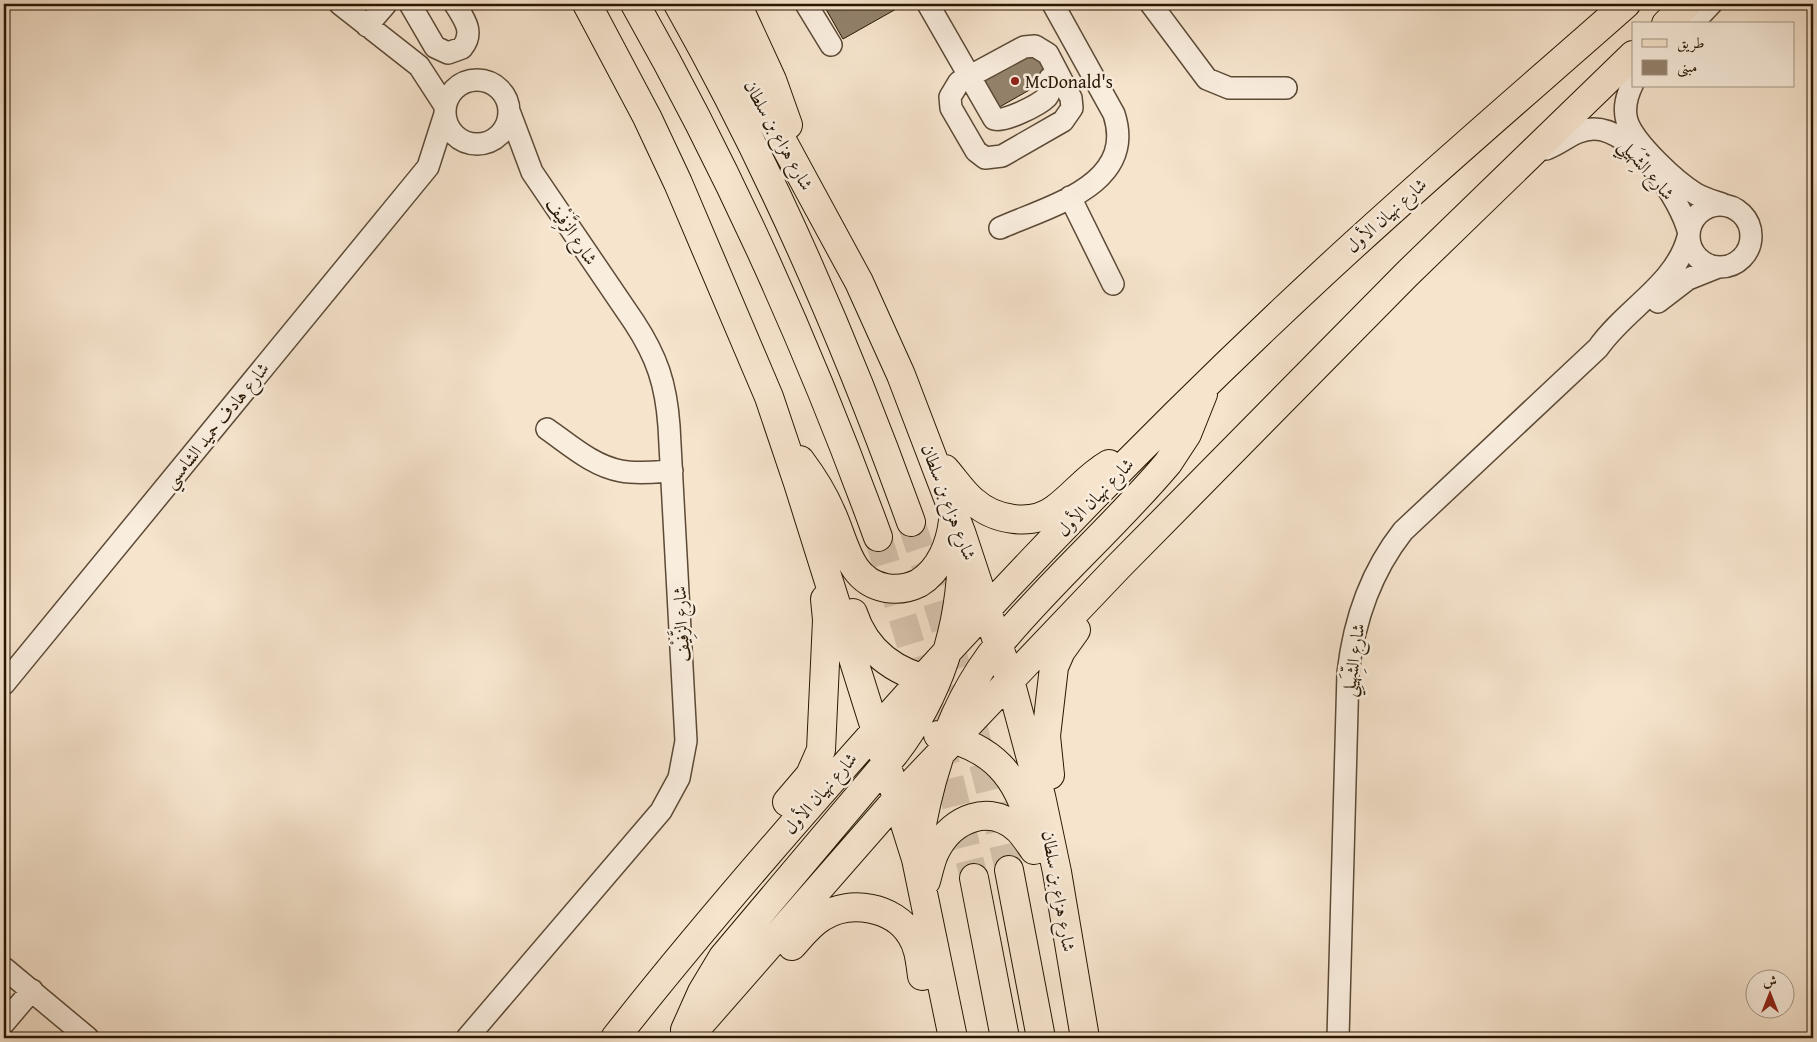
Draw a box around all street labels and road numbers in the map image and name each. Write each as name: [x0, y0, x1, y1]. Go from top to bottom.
street label: شارع هزاع بن سلطان: [736, 75, 821, 196]
street label: شارع الشِّهَيلِي: [1610, 132, 1681, 208]
street label: شارع نهيان الأول: [1339, 171, 1434, 260]
street label: شارع الزَّفِيْف: [538, 191, 605, 271]
street label: شارع هادف حميد الشامسي: [157, 356, 279, 496]
street label: شارع هزاع بن سلطان: [913, 440, 984, 565]
street label: شارع نهيان الأول: [1050, 451, 1141, 544]
street label: شارع الزَّفِيْف: [665, 585, 698, 663]
street label: شارع الشِّهَيلِي: [1335, 622, 1375, 699]
street label: شارع نهيان الأول: [777, 746, 865, 841]
street label: شارع هزاع بن سلطان: [1033, 828, 1083, 954]

